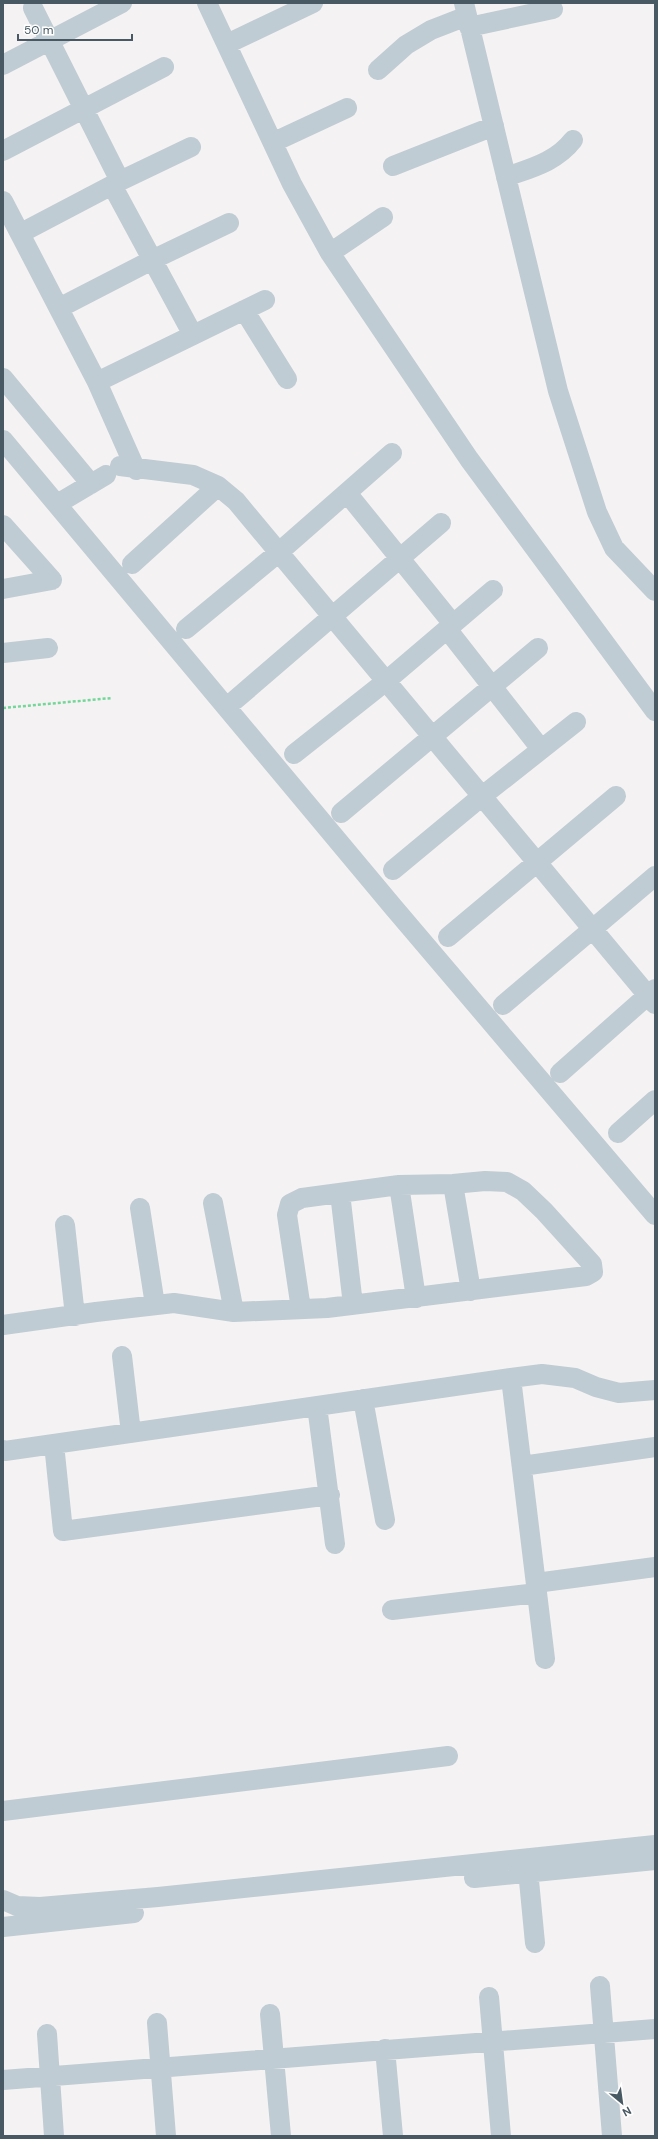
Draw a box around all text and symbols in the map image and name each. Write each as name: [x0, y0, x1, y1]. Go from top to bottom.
scale bar: [18, 16, 132, 42]
text: 50 m: [24, 22, 53, 38]
north arrow: [602, 2083, 642, 2123]
text: N: [620, 2104, 634, 2120]

